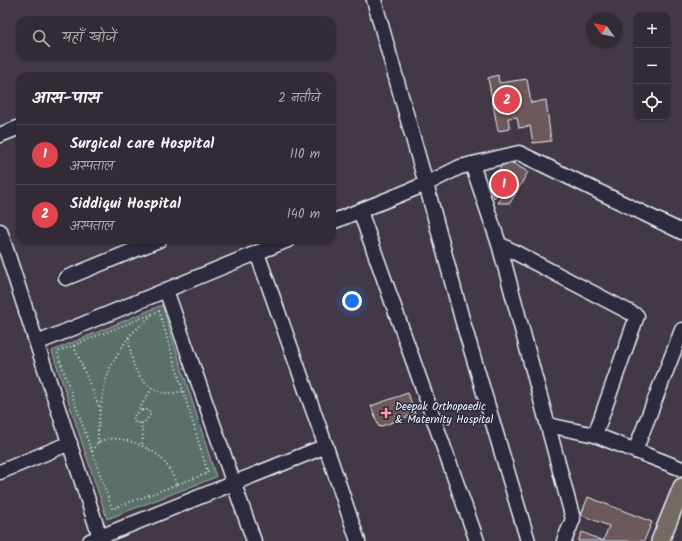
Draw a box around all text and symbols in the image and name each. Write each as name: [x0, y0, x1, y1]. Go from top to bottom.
north arrow: [586, 12, 622, 48]
map controls: [634, 12, 670, 120]
button: +: [634, 12, 670, 48]
search box: [16, 16, 336, 60]
text: यहाँ खोजें: [62, 26, 116, 50]
icon: search: [30, 27, 52, 49]
button: −: [634, 48, 670, 84]
button: locate: [634, 84, 670, 120]
text: आस-पास: [32, 85, 100, 112]
pin: 2: [494, 85, 520, 115]
text: 2 नतीजे: [278, 88, 320, 109]
text: Surgical care Hospital: [70, 132, 214, 156]
text: 1: [43, 144, 47, 165]
text: 110 m: [290, 144, 320, 165]
text: अस्पताल: [70, 156, 114, 177]
pin: 1: [491, 169, 517, 199]
text: Siddiqui Hospital: [70, 192, 181, 216]
text: 2: [41, 204, 49, 225]
text: 140 m: [287, 204, 320, 225]
text: अस्पताल: [70, 216, 114, 237]
your location: [342, 291, 362, 311]
place label: Deepak Orthopaedic & Maternity Hospital: [395, 398, 493, 429]
marker: Deepak Orthopaedic & Maternity Hospital: [380, 407, 392, 419]

